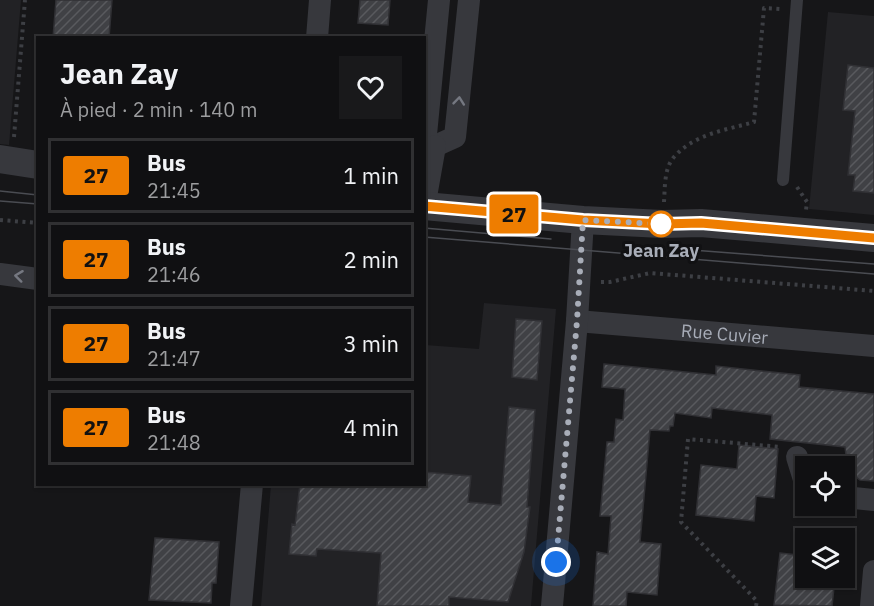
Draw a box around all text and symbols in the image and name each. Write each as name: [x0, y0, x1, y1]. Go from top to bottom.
text: Jean Zay: [60, 55, 178, 92]
button: heart: [339, 56, 402, 119]
text: À pied · 2 min · 140 m: [60, 96, 257, 123]
one-way arrow: [452, 97, 465, 106]
text: Bus: [147, 148, 186, 177]
text: 27: [83, 161, 109, 189]
text: 1 min: [343, 161, 399, 190]
text: 21:45: [147, 177, 201, 204]
line badge: 27: [487, 194, 541, 234]
text: 27: [501, 200, 527, 228]
marker: Jean Zay: [648, 211, 674, 237]
text: Bus: [147, 232, 186, 261]
place label: Jean Zay: [623, 239, 699, 262]
text: 27: [83, 245, 109, 273]
text: 2 min: [343, 245, 399, 274]
text: 21:46: [147, 261, 201, 288]
one-way arrow: [14, 271, 23, 283]
text: Bus: [147, 316, 186, 345]
street label: Rue Cuvier: [680, 318, 769, 349]
text: 27: [83, 329, 109, 357]
text: 3 min: [343, 329, 399, 358]
text: 21:47: [147, 345, 201, 372]
text: Bus: [147, 400, 186, 429]
text: 27: [83, 413, 109, 441]
text: 4 min: [343, 413, 399, 442]
text: 21:48: [147, 429, 201, 456]
map controls: [795, 456, 855, 588]
button: locate: [795, 456, 855, 516]
button: layers: [795, 528, 855, 588]
your location: [541, 547, 571, 577]

